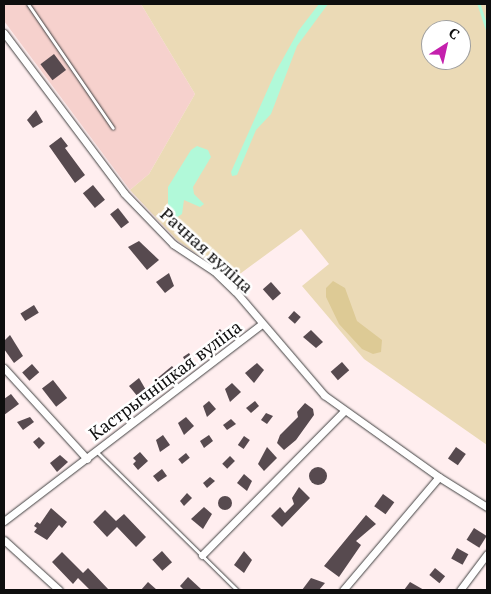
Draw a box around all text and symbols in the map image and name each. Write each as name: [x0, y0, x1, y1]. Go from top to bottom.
north arrow: [421, 20, 471, 70]
text: С: [445, 23, 464, 44]
street label: Рачная вуліца: [156, 203, 258, 297]
street label: Кастрычніцкая вуліца: [85, 316, 245, 444]

